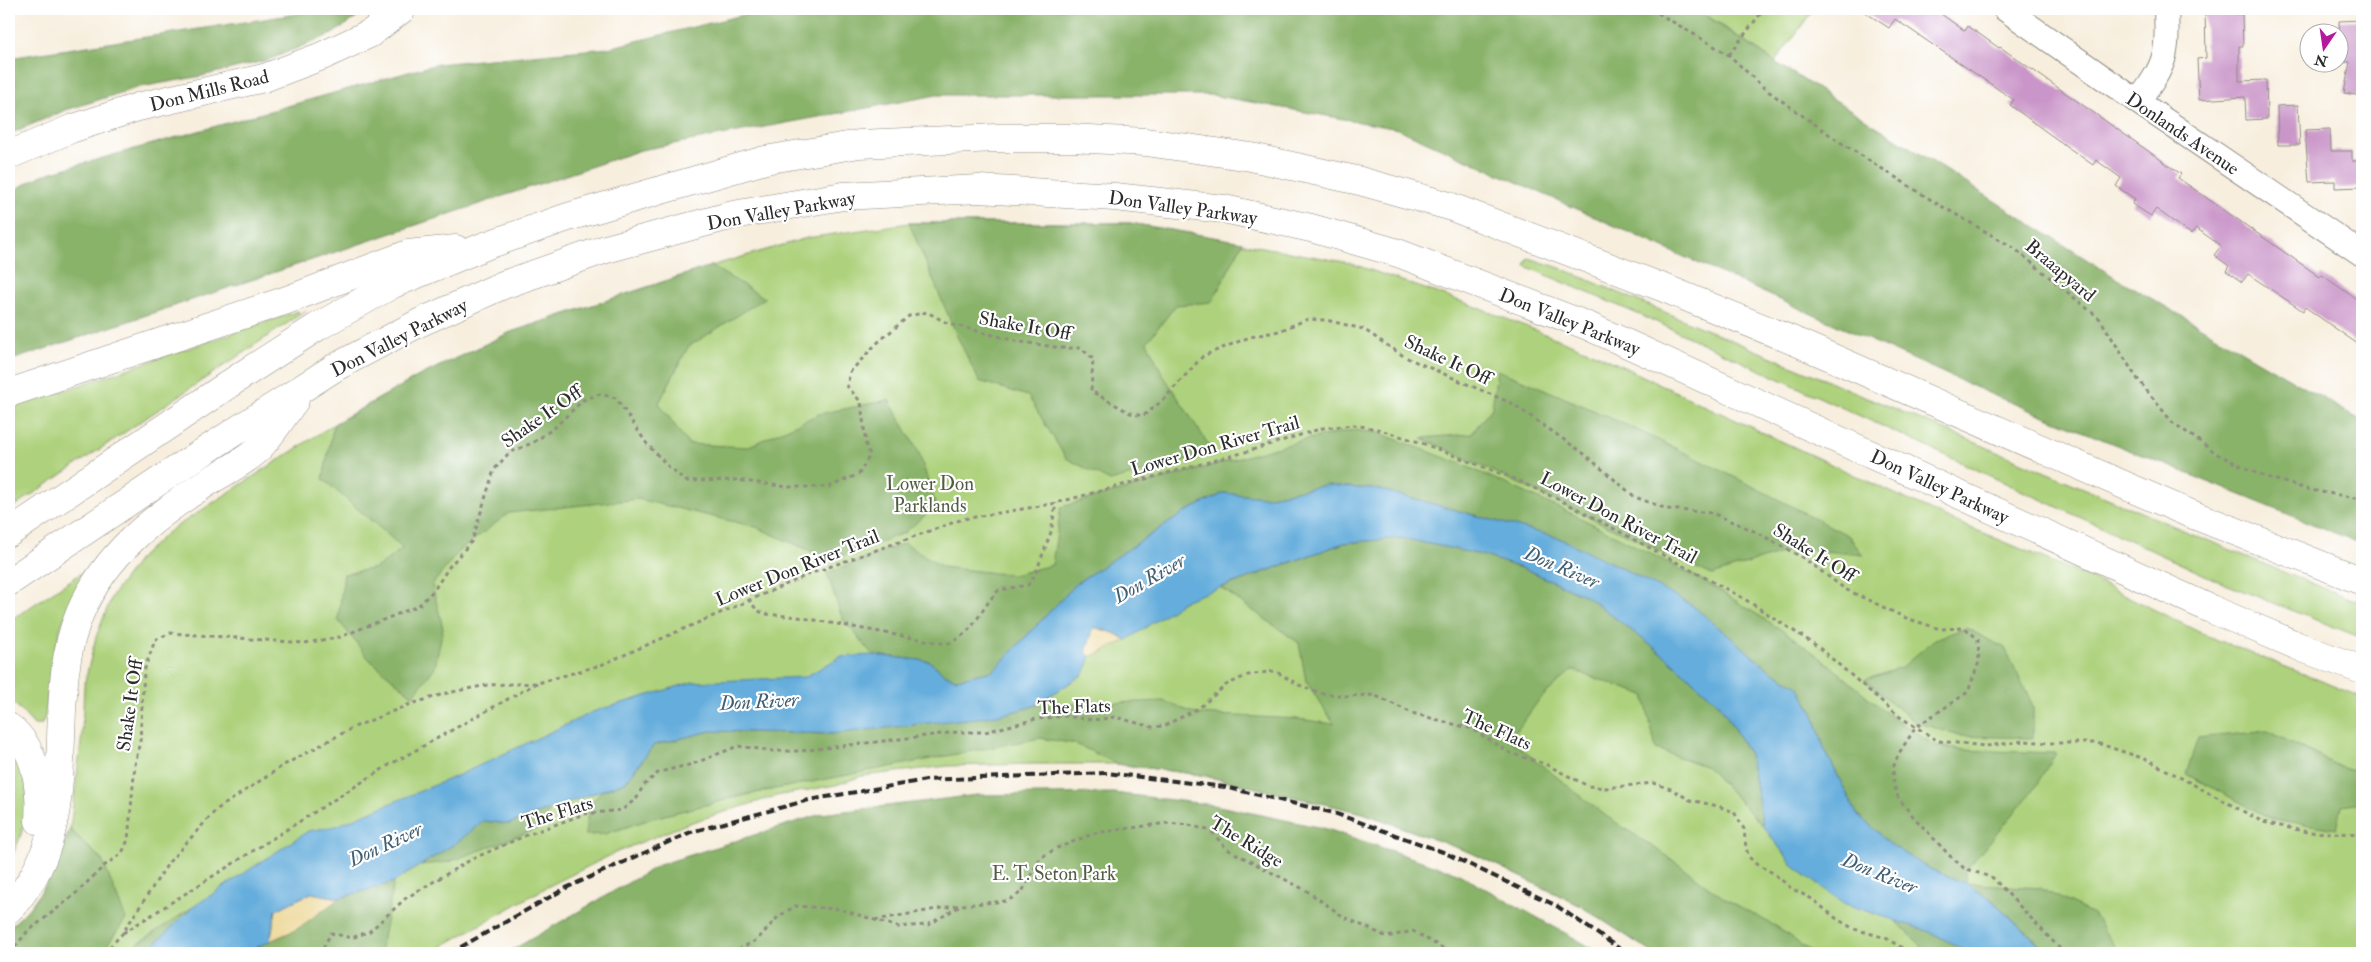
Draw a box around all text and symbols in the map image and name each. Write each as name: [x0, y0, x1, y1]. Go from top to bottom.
north arrow: [2298, 22, 2348, 72]
text: N: [2313, 50, 2330, 70]
street label: Don Mills Road: [147, 64, 272, 117]
street label: Donlands Avenue: [2121, 87, 2244, 181]
street label: Don Valley Parkway: [705, 186, 858, 236]
street label: Don Valley Parkway: [1107, 186, 1259, 230]
street label: Braaapyard: [2020, 234, 2101, 308]
street label: Don Valley Parkway: [1496, 283, 1644, 361]
street label: Don Valley Parkway: [327, 293, 472, 383]
street label: Shake It Off: [977, 306, 1076, 346]
street label: Shake It Off: [1400, 329, 1498, 392]
street label: Shake It Off: [497, 379, 589, 453]
street label: Lower Don River Trail: [1128, 410, 1303, 482]
street label: Don Valley Parkway: [1866, 444, 2013, 530]
street label: Lower Don River Trail: [1537, 466, 1701, 568]
park label: Lower Don Parklands: [886, 472, 974, 518]
street label: Shake It Off: [1769, 518, 1863, 589]
street label: Lower Don River Trail: [712, 524, 883, 612]
water label: Don River: [1521, 541, 1603, 593]
water label: Don River: [1108, 547, 1191, 609]
street label: Shake It Off: [112, 654, 149, 753]
water label: Don River: [718, 687, 801, 716]
street label: The Flats: [1037, 694, 1111, 720]
street label: The Flats: [1458, 704, 1535, 756]
street label: The Flats: [519, 791, 596, 835]
street label: The Ridge: [1205, 811, 1288, 873]
water label: Don River: [343, 816, 428, 873]
water label: Don River: [1838, 847, 1923, 900]
park label: E. T. Seton Park: [992, 862, 1116, 886]

